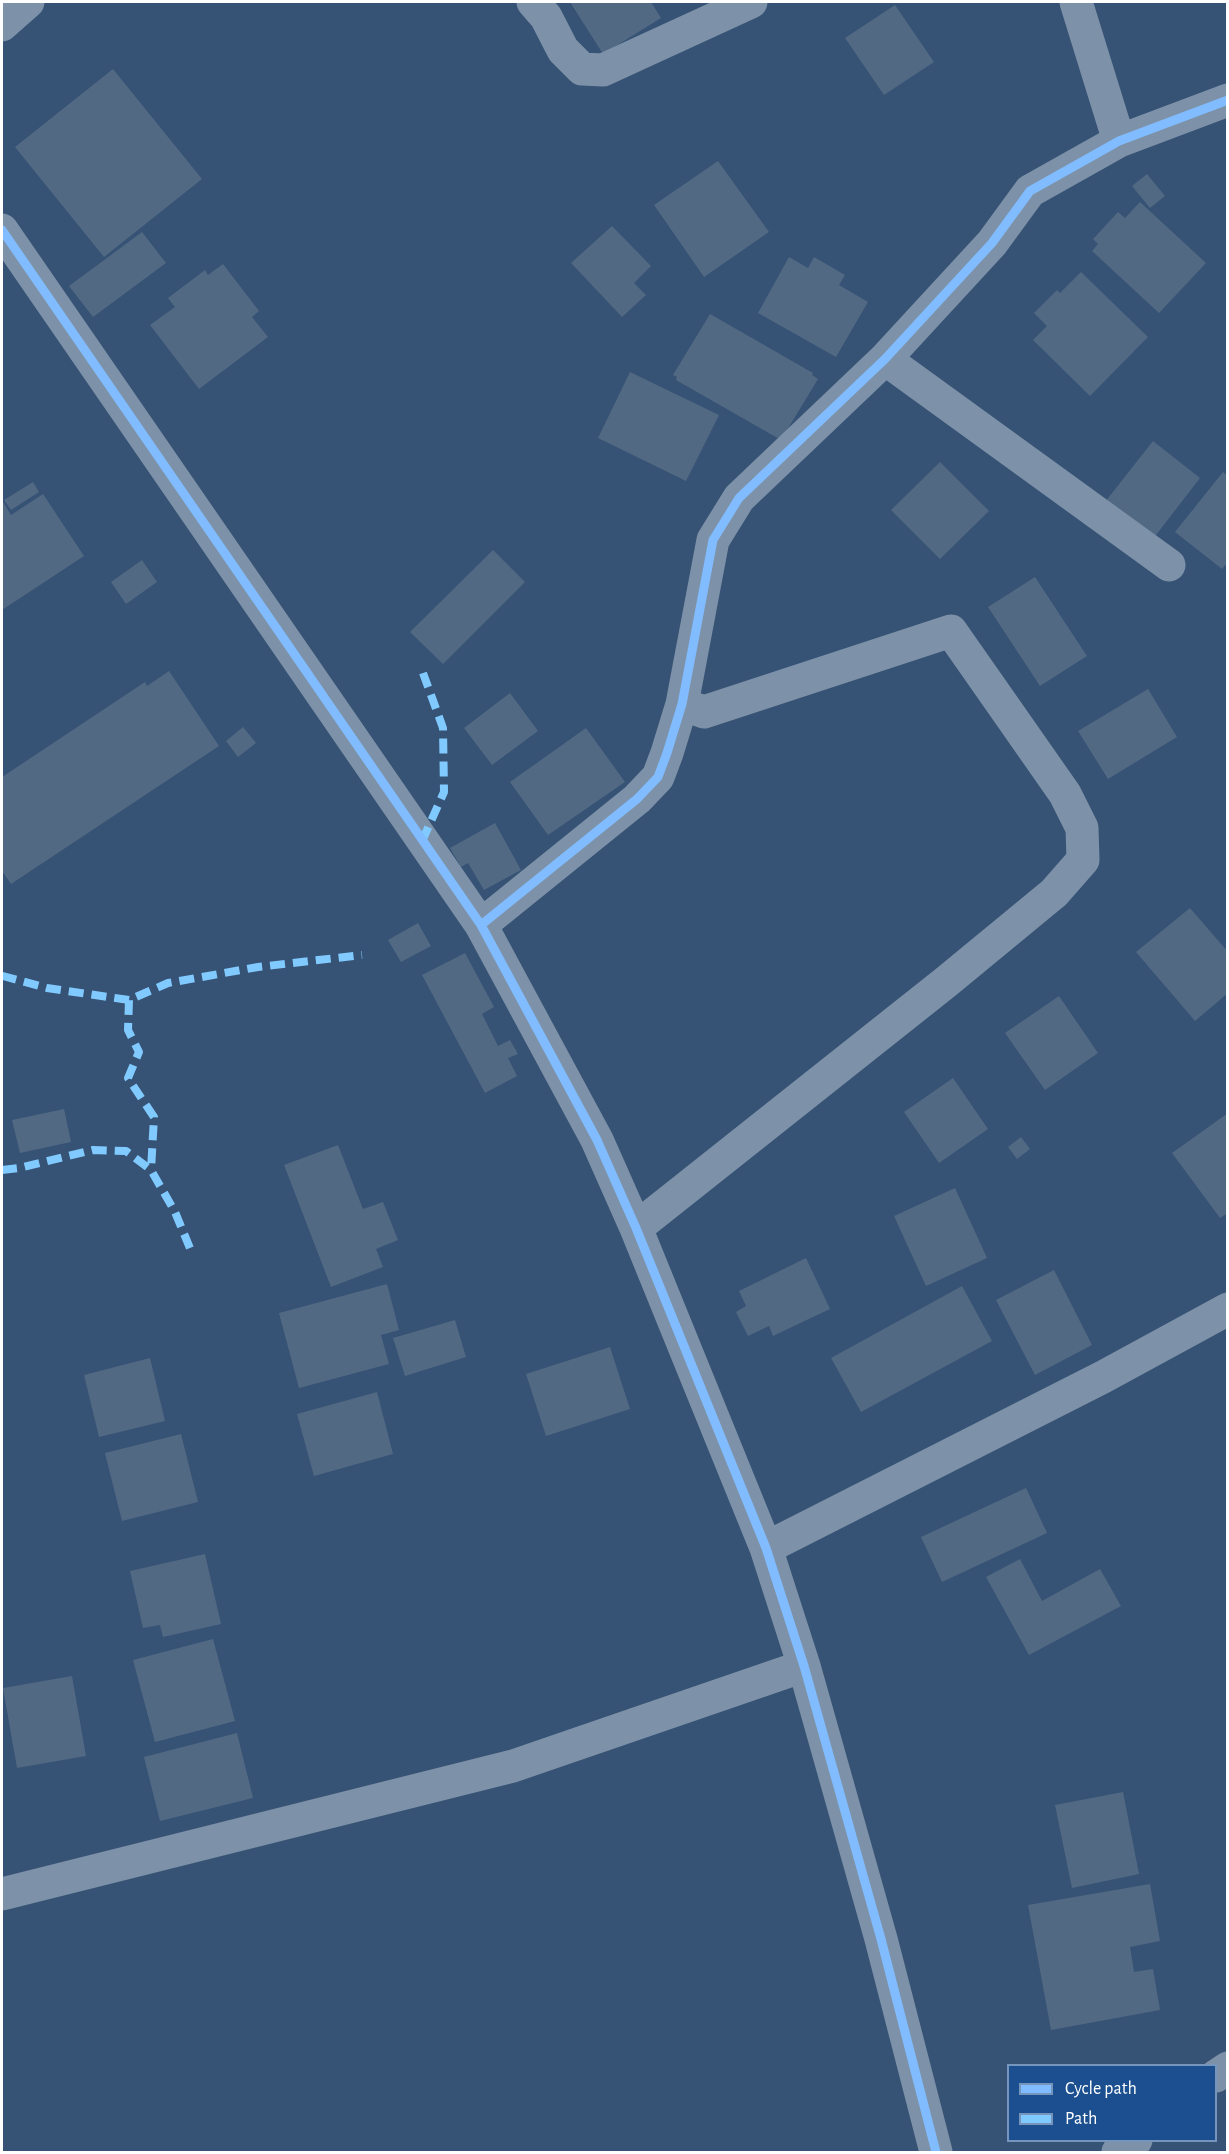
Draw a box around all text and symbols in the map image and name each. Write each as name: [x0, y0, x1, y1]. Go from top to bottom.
legend: [1007, 2064, 1217, 2142]
text: Cycle path: [1065, 2080, 1137, 2098]
text: Path: [1065, 2110, 1097, 2128]

